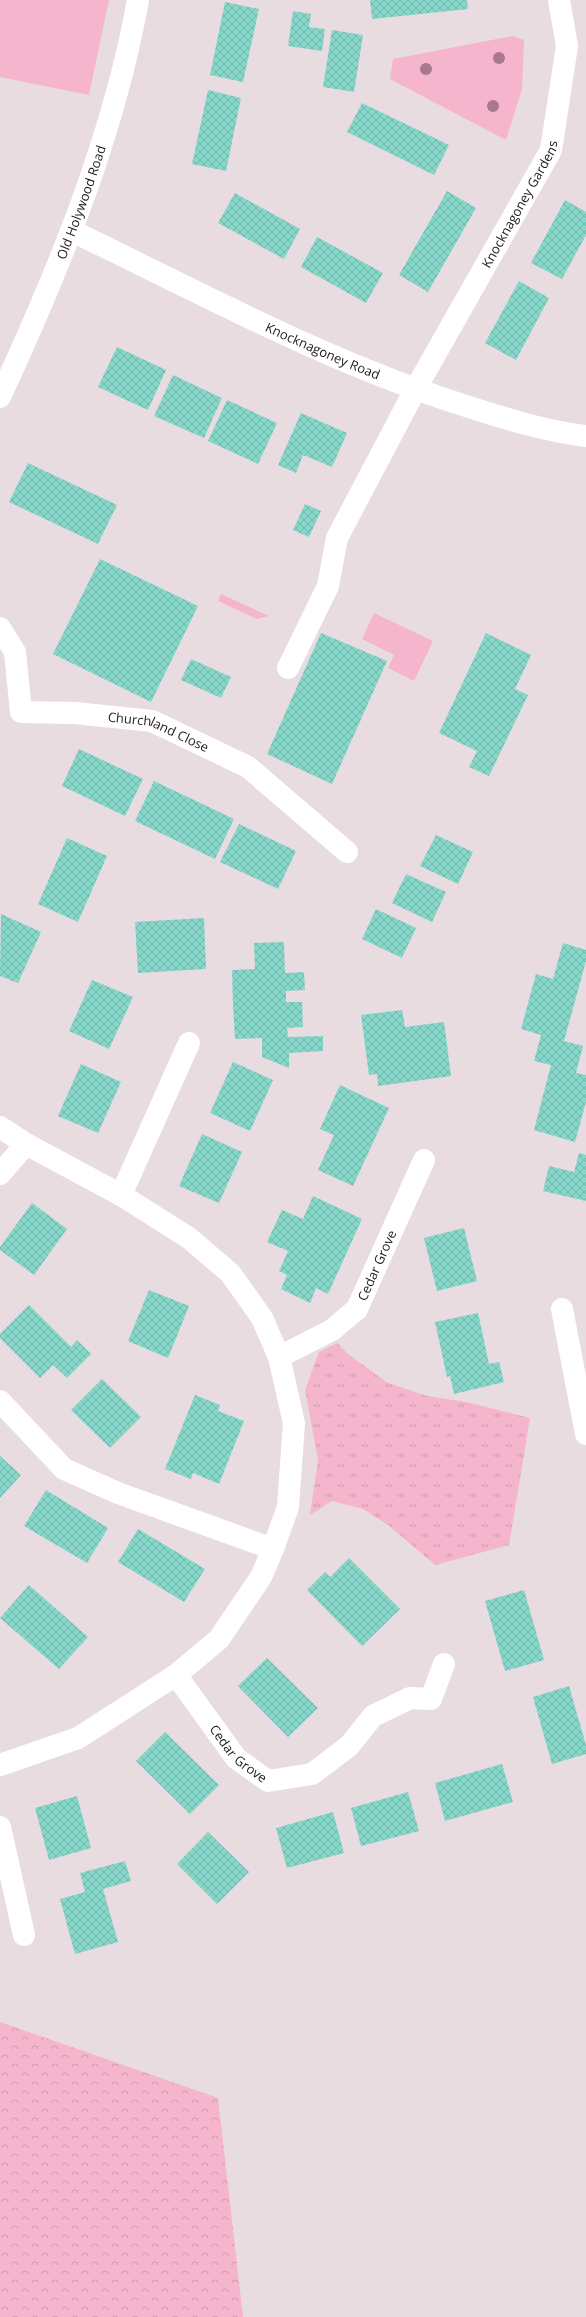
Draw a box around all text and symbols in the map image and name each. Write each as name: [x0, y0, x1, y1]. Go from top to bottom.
street label: Knocknagoney Gardens: [477, 139, 561, 271]
street label: Old Holywood Road: [52, 143, 110, 262]
street label: Knocknagoney Road: [263, 318, 383, 383]
street label: Churchland Close: [107, 707, 212, 756]
street label: Cedar Grove: [353, 1227, 400, 1304]
street label: Cedar Grove: [206, 1721, 271, 1787]

